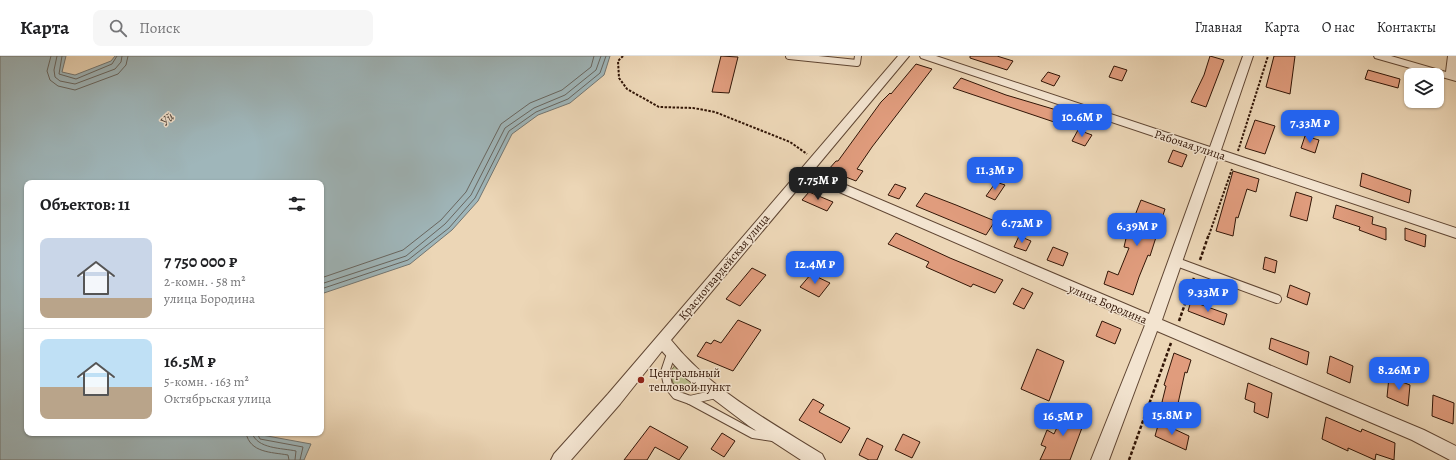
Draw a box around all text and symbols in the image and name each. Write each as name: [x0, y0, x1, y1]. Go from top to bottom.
search box: [93, 10, 373, 46]
text: Карта: [20, 15, 69, 41]
icon: search: [107, 17, 129, 39]
text: Поиск: [139, 18, 180, 38]
text: Главная: [1195, 18, 1242, 37]
text: Карта: [1264, 18, 1300, 37]
text: О нас: [1322, 18, 1355, 37]
text: Контакты: [1377, 18, 1436, 37]
map controls: [1404, 68, 1444, 108]
button: layers: [1404, 68, 1444, 108]
pin: 10.6M ₽: [1045, 104, 1119, 138]
water label: Уй: [156, 108, 178, 130]
text: 10.6M ₽: [1062, 108, 1102, 125]
pin: 7.33M ₽: [1273, 110, 1347, 144]
text: 7.33M ₽: [1290, 114, 1330, 131]
street label: Рабочая улица: [1152, 126, 1228, 164]
pin: 11.3M ₽: [958, 157, 1032, 191]
text: 11.3M ₽: [976, 161, 1014, 178]
pin: 7.75M ₽: [781, 167, 855, 201]
text: 7.75M ₽: [798, 171, 838, 188]
text: Объектов: 11: [40, 193, 130, 216]
icon: filters: [286, 193, 308, 215]
street label: Красногвардейская улица: [675, 210, 773, 323]
pin: 6.72M ₽: [985, 210, 1059, 244]
pin: 6.39M ₽: [1100, 213, 1174, 247]
text: 6.72M ₽: [1001, 214, 1043, 231]
text: 6.39M ₽: [1116, 217, 1158, 234]
text: 7 750 000 ₽: [164, 250, 238, 273]
pin: 12.4M ₽: [778, 251, 852, 285]
icon: home: [72, 254, 120, 302]
text: 12.4M ₽: [795, 255, 835, 272]
text: 2-комн. · 58 m²: [164, 273, 245, 290]
pin: 9.33M ₽: [1171, 279, 1245, 313]
street label: улица Бородина: [1065, 280, 1150, 328]
text: 9.33M ₽: [1188, 283, 1228, 300]
text: улица Бородина: [164, 290, 255, 307]
text: 16.5M ₽: [164, 350, 216, 373]
icon: home: [72, 355, 120, 403]
pin: 8.26M ₽: [1362, 357, 1436, 391]
text: 8.26M ₽: [1378, 361, 1420, 378]
place label: Центральный тепловой пункт: [649, 365, 731, 395]
text: 5-комн. · 163 m²: [164, 373, 249, 390]
marker: Центральный тепловой пункт: [636, 375, 646, 385]
text: Октябрьская улица: [164, 390, 271, 407]
pin: 15.8M ₽: [1135, 402, 1209, 436]
pin: 16.5M ₽: [1026, 403, 1100, 437]
text: 15.8M ₽: [1152, 406, 1192, 423]
text: 16.5M ₽: [1043, 407, 1083, 424]

